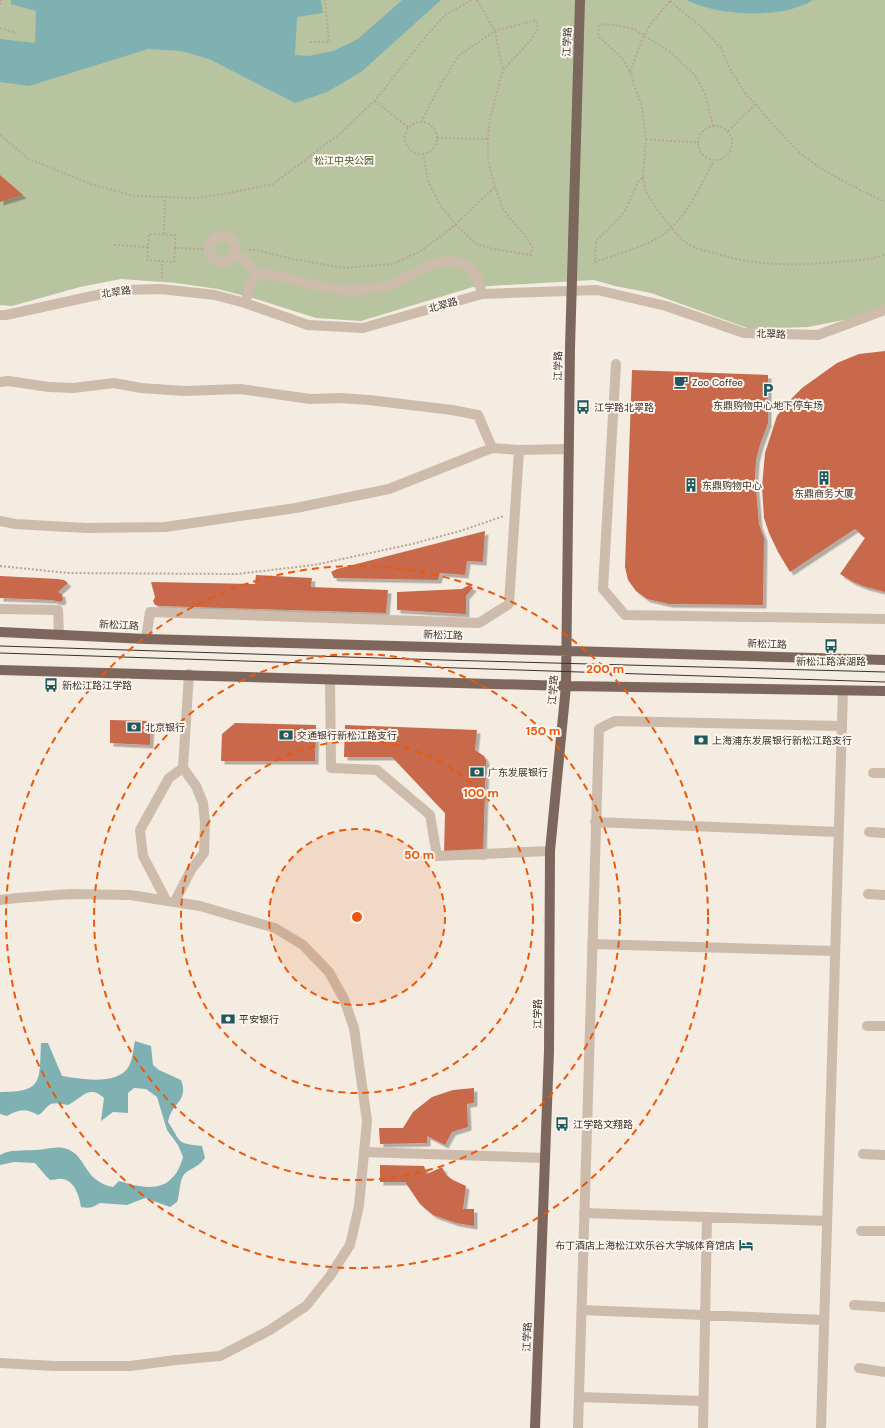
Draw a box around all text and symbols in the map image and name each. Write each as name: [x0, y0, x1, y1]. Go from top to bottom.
street label: 江学路: [560, 27, 574, 57]
park label: 松江中央公园: [314, 154, 374, 167]
street label: 北翠路: [100, 283, 132, 301]
street label: 北翠路: [427, 295, 459, 315]
street label: 北翠路: [756, 327, 786, 341]
street label: 江学路: [551, 351, 565, 381]
cafe icon: Zoo Coffee: [673, 374, 689, 390]
place label: Zoo Coffee: [692, 376, 743, 389]
parking icon: 东鼎购物中心地下停车场: [760, 382, 776, 398]
bus stop icon: 江学路北翠路: [575, 399, 591, 415]
place label: 东鼎购物中心地下停车场: [713, 399, 823, 412]
place label: 江学路北翠路: [594, 401, 654, 414]
building icon: 东鼎商务大厦: [816, 470, 832, 486]
building icon: 东鼎购物中心: [683, 477, 699, 493]
place label: 东鼎购物中心: [702, 479, 762, 492]
place label: 东鼎商务大厦: [794, 487, 854, 500]
street label: 新松江路: [99, 617, 139, 633]
street label: 新松江路: [423, 628, 463, 642]
street label: 新松江路: [747, 637, 787, 651]
bus stop icon: 新松江路滨湖路: [823, 638, 839, 654]
place label: 新松江路滨湖路: [796, 655, 866, 668]
text: 200 m: [586, 661, 624, 677]
street label: 江学路: [545, 675, 561, 705]
bus stop icon: 新松江路江学路: [43, 677, 59, 693]
place label: 新松江路江学路: [62, 679, 132, 692]
bank icon: 北京银行: [126, 719, 142, 735]
place label: 北京银行: [145, 721, 185, 734]
text: 150 m: [526, 723, 560, 739]
bank icon: 交通银行新松江路支行: [278, 727, 294, 743]
place label: 交通银行新松江路支行: [297, 729, 397, 742]
bank icon: 上海浦东发展银行新松江路支行: [693, 732, 709, 748]
place label: 上海浦东发展银行新松江路支行: [712, 734, 852, 747]
bank icon: 广东发展银行: [469, 764, 485, 780]
place label: 广东发展银行: [488, 766, 548, 779]
text: 100 m: [463, 785, 499, 801]
text: 50 m: [404, 847, 434, 863]
centre of rings: [350, 910, 364, 924]
street label: 江学路: [531, 999, 544, 1029]
bank icon: 平安银行: [220, 1011, 236, 1027]
place label: 平安银行: [239, 1013, 279, 1026]
bus stop icon: 江学路文翔路: [554, 1116, 570, 1132]
place label: 江学路文翔路: [573, 1118, 633, 1131]
hotel icon: 布丁酒店上海松江欢乐谷大学城体育馆店: [738, 1237, 754, 1253]
place label: 布丁酒店上海松江欢乐谷大学城体育馆店: [555, 1239, 735, 1252]
street label: 江学路: [520, 1322, 534, 1352]

